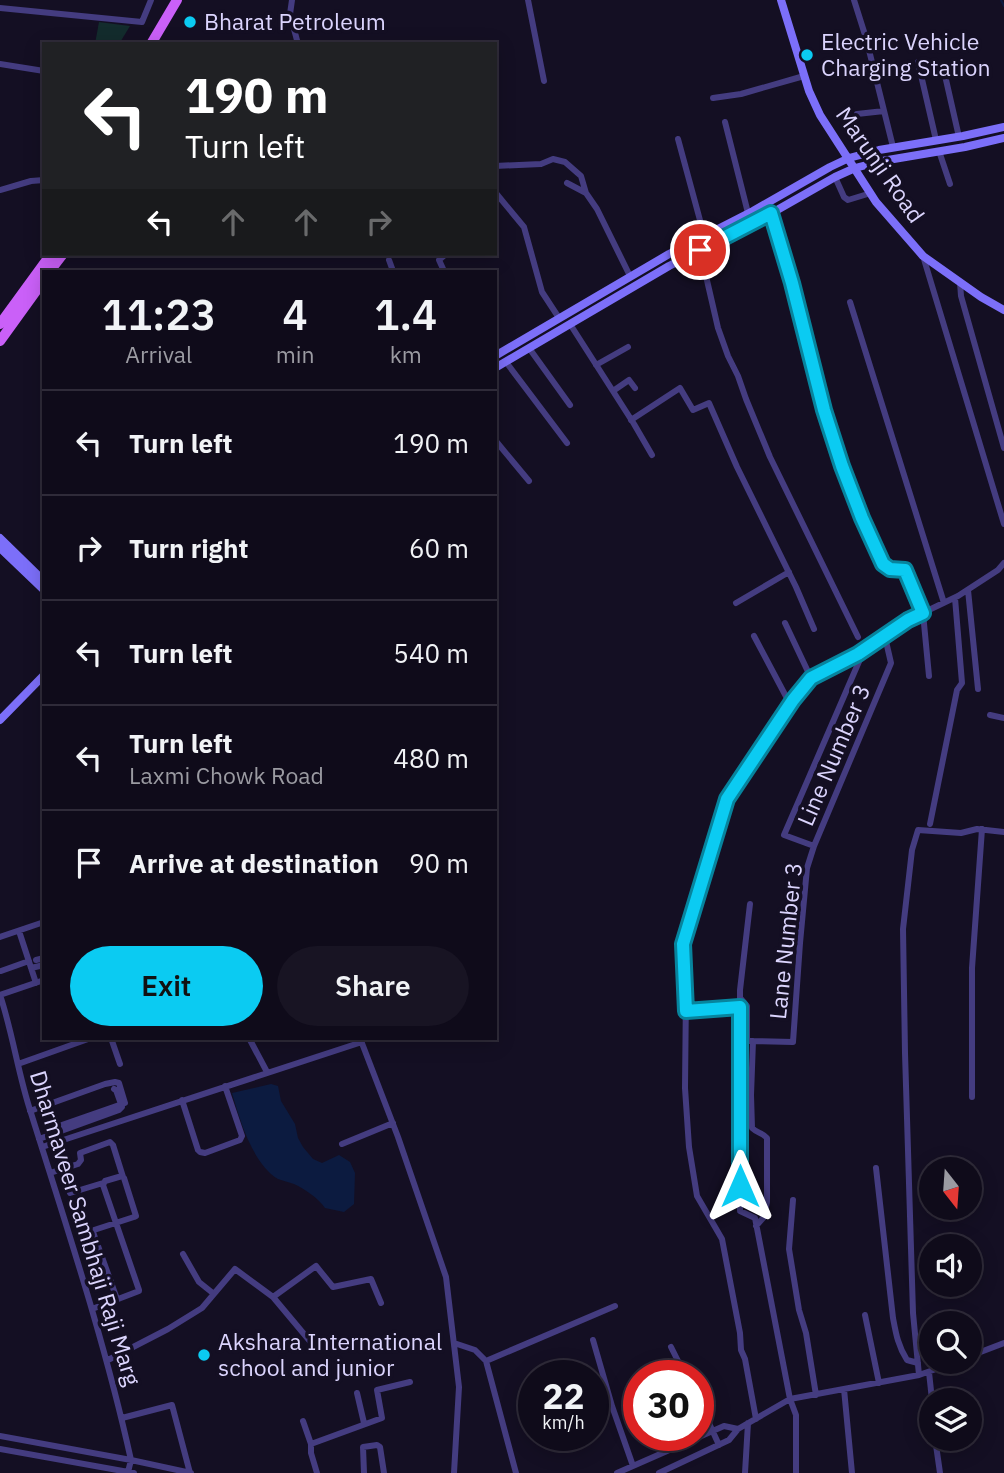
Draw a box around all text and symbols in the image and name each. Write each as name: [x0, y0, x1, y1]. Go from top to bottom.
place label: Bharat Petroleum: [204, 6, 386, 36]
marker: Bharat Petroleum: [182, 14, 198, 30]
place label: Electric Vehicle Charging Station: [821, 26, 991, 82]
marker: Electric Vehicle Charging Station: [799, 47, 815, 63]
text: 190 m: [185, 63, 329, 126]
icon: left: [70, 70, 161, 161]
street label: Marunji Road: [830, 100, 932, 228]
text: Turn left: [185, 125, 305, 167]
icon: left: [141, 203, 179, 241]
icon: ahead: [214, 203, 252, 241]
icon: ahead: [287, 203, 325, 241]
icon: right: [360, 203, 398, 241]
pin: [670, 220, 730, 280]
icon: arrive: [681, 231, 719, 269]
text: 11:23: [102, 287, 216, 342]
text: 4: [282, 287, 308, 342]
text: 1.4: [374, 287, 437, 342]
text: Arrival: [125, 339, 192, 369]
text: min: [276, 339, 315, 369]
text: km: [390, 339, 422, 369]
icon: left: [70, 424, 108, 462]
text: Turn left: [129, 426, 232, 460]
text: 190 m: [393, 426, 469, 460]
icon: right: [70, 529, 108, 567]
text: Turn right: [129, 531, 248, 565]
text: 60 m: [409, 531, 469, 565]
icon: left: [70, 634, 108, 672]
text: Turn left: [129, 636, 232, 670]
text: 540 m: [393, 636, 469, 670]
street label: Line Number 3: [790, 679, 876, 830]
text: Turn left: [129, 726, 232, 760]
icon: left: [70, 739, 108, 777]
text: 480 m: [393, 741, 469, 775]
text: Laxmi Chowk Road: [129, 760, 324, 790]
icon: arrive: [70, 844, 108, 882]
text: Arrive at destination: [129, 846, 379, 880]
text: 90 m: [409, 846, 469, 880]
street label: Lane Number 3: [762, 861, 808, 1021]
button: Exit: [70, 946, 263, 1026]
button: Share: [277, 946, 469, 1026]
street label: Dharmaveer Sambhaji Raji Marg: [24, 1067, 148, 1389]
position arrow: [703, 1149, 777, 1223]
north arrow: [919, 1157, 982, 1220]
map controls: [919, 1157, 982, 1451]
button: sound: [919, 1234, 982, 1297]
button: search: [919, 1311, 982, 1374]
place label: Akshara International school and junior: [218, 1326, 442, 1382]
marker: Akshara International school and junior: [196, 1347, 212, 1363]
speed limit sign: 30: [623, 1360, 714, 1451]
text: 22: [542, 1373, 585, 1419]
button: layers: [919, 1388, 982, 1451]
text: km/h: [542, 1411, 585, 1434]

